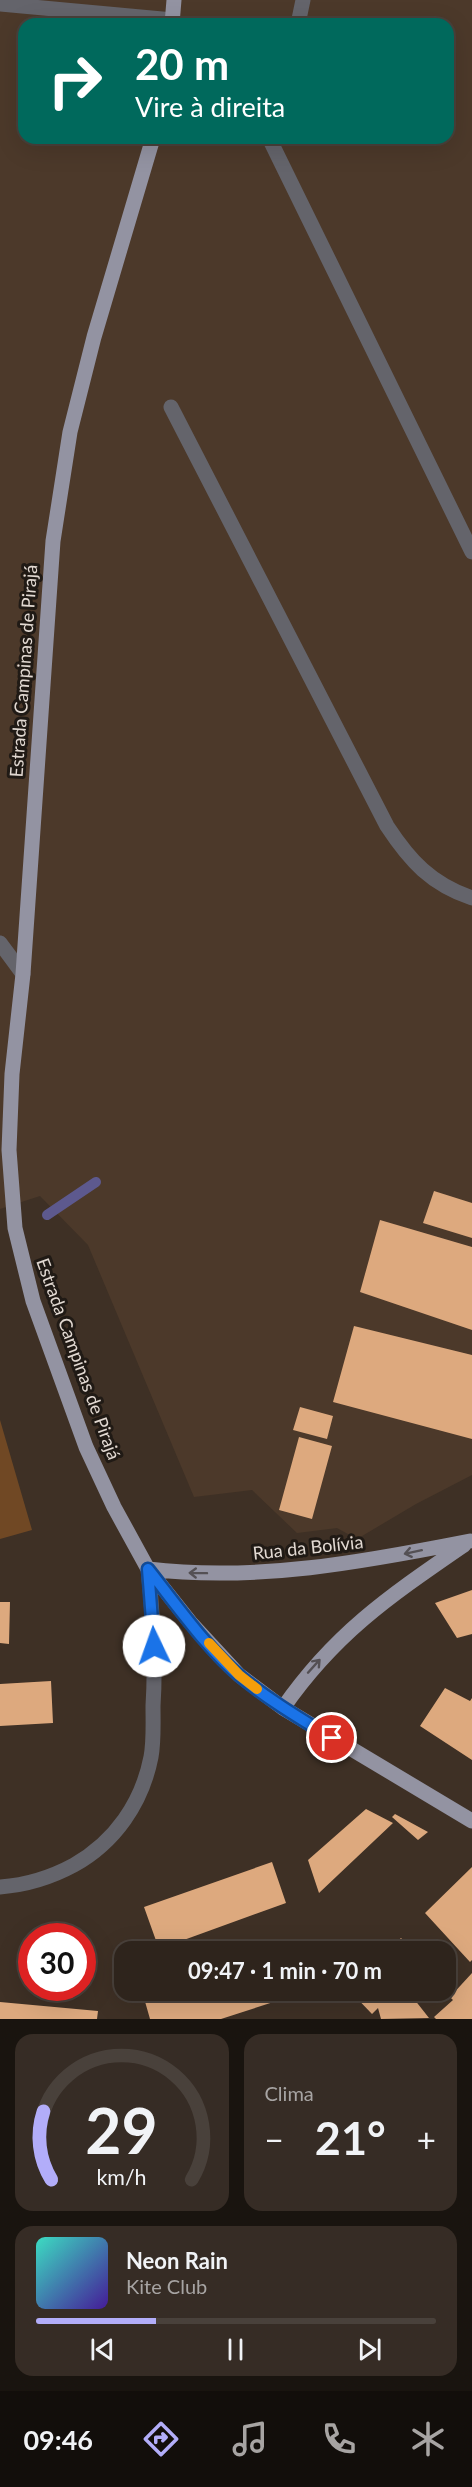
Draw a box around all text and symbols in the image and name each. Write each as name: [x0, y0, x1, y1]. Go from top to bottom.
text: 20 m: [135, 39, 229, 89]
icon: right: [36, 42, 114, 120]
text: Vire à direita: [135, 90, 285, 123]
street label: Estrada Campinas de Pirajá: [5, 564, 41, 778]
street label: Estrada Campinas de Pirajá: [32, 1255, 126, 1462]
street label: Rua da Bolívia: [252, 1530, 364, 1564]
one-way arrow: [403, 1547, 423, 1558]
one-way arrow: [189, 1567, 209, 1579]
position arrow: [122, 1614, 186, 1678]
one-way arrow: [307, 1659, 321, 1674]
pin: [306, 1712, 357, 1763]
icon: arrive: [315, 1721, 348, 1754]
speed limit sign: 30: [18, 1923, 96, 2001]
text: 09:47 · 1 min · 70 m: [188, 1957, 382, 1984]
text: Clima: [265, 2081, 314, 2105]
text: 29: [86, 2092, 158, 2167]
text: 21°: [315, 2111, 386, 2165]
text: −: [265, 2119, 284, 2159]
text: +: [417, 2119, 436, 2159]
text: km/h: [97, 2164, 147, 2190]
text: Neon Rain: [126, 2247, 228, 2274]
text: Kite Club: [126, 2274, 207, 2298]
icon: previous: [86, 2333, 119, 2366]
icon: pause: [219, 2333, 252, 2366]
icon: next: [353, 2333, 386, 2366]
icon: directions: [140, 2418, 182, 2460]
icon: music: [229, 2418, 271, 2460]
icon: phone: [318, 2418, 360, 2460]
icon: climate: [407, 2418, 449, 2460]
text: 09:46: [23, 2423, 93, 2456]

